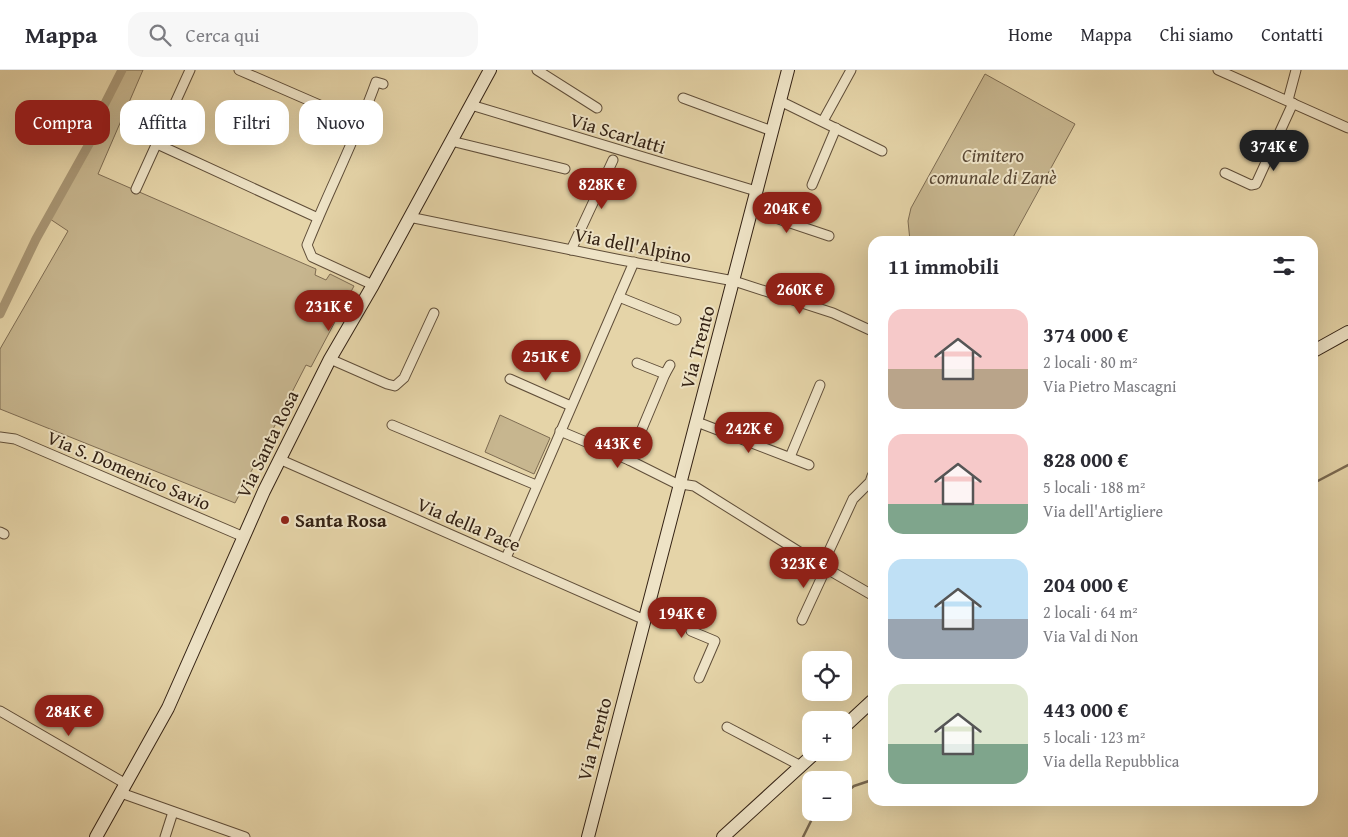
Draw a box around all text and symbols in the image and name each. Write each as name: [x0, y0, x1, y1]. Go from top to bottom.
search box: [128, 12, 478, 57]
text: Mappa: [25, 17, 98, 52]
icon: search: [146, 21, 174, 49]
text: Cerca qui: [186, 21, 260, 49]
text: Home: [1008, 21, 1053, 48]
text: Mappa: [1081, 21, 1132, 48]
text: Chi siamo: [1160, 21, 1233, 48]
text: Contatti: [1261, 21, 1323, 48]
chip: Compra: [15, 100, 110, 145]
chip: Affitta: [120, 100, 205, 145]
chip: Filtri: [215, 100, 289, 145]
chip: Nuovo: [299, 100, 383, 145]
street label: Via Scarlatti: [567, 105, 669, 161]
pin: 374K €: [1233, 129, 1315, 172]
text: 374K €: [1251, 134, 1297, 158]
park label: Cimitero comunale di Zanè: [929, 141, 1057, 191]
pin: 828K €: [561, 168, 643, 210]
text: 828K €: [579, 172, 625, 196]
pin: 204K €: [746, 191, 828, 234]
text: 204K €: [764, 196, 810, 220]
street label: Via dell'Alpino: [572, 220, 694, 270]
text: 11 immobili: [888, 251, 999, 282]
icon: filters: [1270, 252, 1298, 280]
pin: 260K €: [759, 272, 841, 315]
text: 260K €: [777, 277, 823, 301]
pin: 231K €: [288, 290, 370, 332]
text: 231K €: [306, 294, 352, 318]
street label: Via Trento: [672, 302, 722, 392]
text: 374 000 €: [1043, 319, 1128, 350]
icon: home: [928, 329, 988, 389]
pin: 251K €: [505, 340, 587, 382]
text: 251K €: [523, 344, 569, 368]
text: 2 locali · 80 m²: [1043, 350, 1138, 374]
text: Via Pietro Mascagni: [1043, 374, 1176, 398]
street label: Via Santa Rosa: [229, 385, 305, 503]
pin: 242K €: [708, 412, 790, 454]
text: 242K €: [726, 416, 772, 440]
street label: Via S. Domenico Savio: [43, 423, 215, 517]
pin: 443K €: [577, 426, 659, 469]
text: 443K €: [595, 431, 641, 455]
text: 828 000 €: [1043, 444, 1128, 475]
icon: home: [928, 454, 988, 514]
text: 5 locali · 188 m²: [1043, 475, 1145, 499]
street label: Via della Pace: [413, 490, 525, 558]
text: Via dell'Artigliere: [1043, 499, 1163, 523]
place label: Santa Rosa: [295, 506, 387, 534]
marker: Santa Rosa: [279, 514, 291, 526]
pin: 323K €: [763, 546, 845, 589]
text: 323K €: [781, 551, 827, 575]
text: 204 000 €: [1043, 569, 1128, 600]
icon: home: [928, 579, 988, 639]
pin: 194K €: [641, 596, 723, 639]
text: 2 locali · 64 m²: [1043, 600, 1138, 624]
text: 194K €: [659, 601, 705, 625]
text: Via Val di Non: [1043, 624, 1138, 648]
map controls: [802, 651, 852, 821]
button: locate: [802, 651, 852, 701]
pin: 284K €: [28, 694, 110, 737]
street label: Via Trento: [569, 694, 619, 784]
text: 443 000 €: [1043, 694, 1128, 725]
text: 284K €: [46, 699, 92, 723]
icon: home: [928, 704, 988, 764]
button: +: [802, 711, 852, 761]
text: 5 locali · 123 m²: [1043, 725, 1145, 749]
text: Via della Repubblica: [1043, 749, 1179, 773]
button: −: [802, 771, 852, 821]

